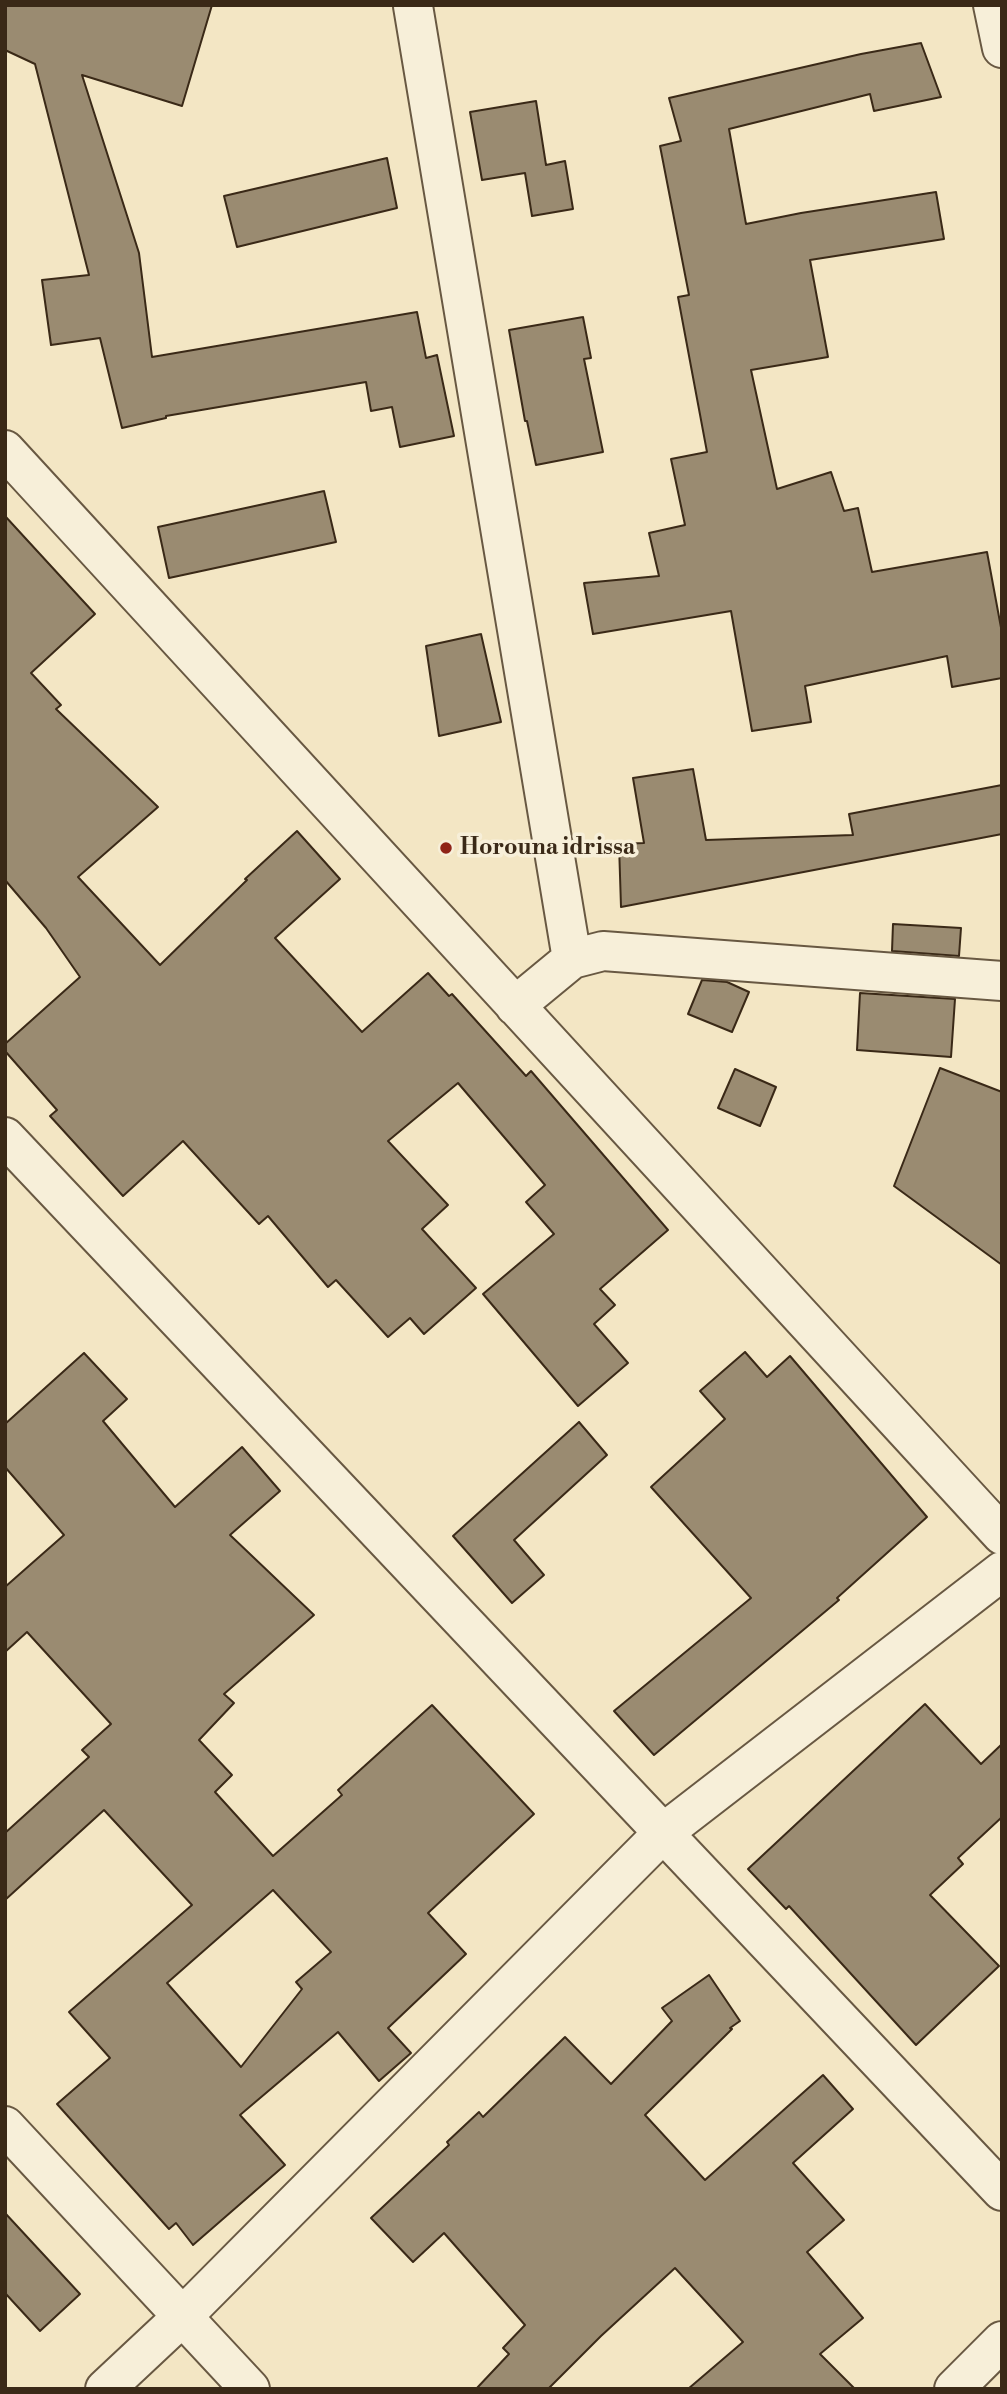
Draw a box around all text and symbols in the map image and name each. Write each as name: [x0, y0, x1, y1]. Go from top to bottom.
place label: Horouna idrissa: [460, 834, 635, 862]
marker: Horouna idrissa: [438, 840, 454, 856]

